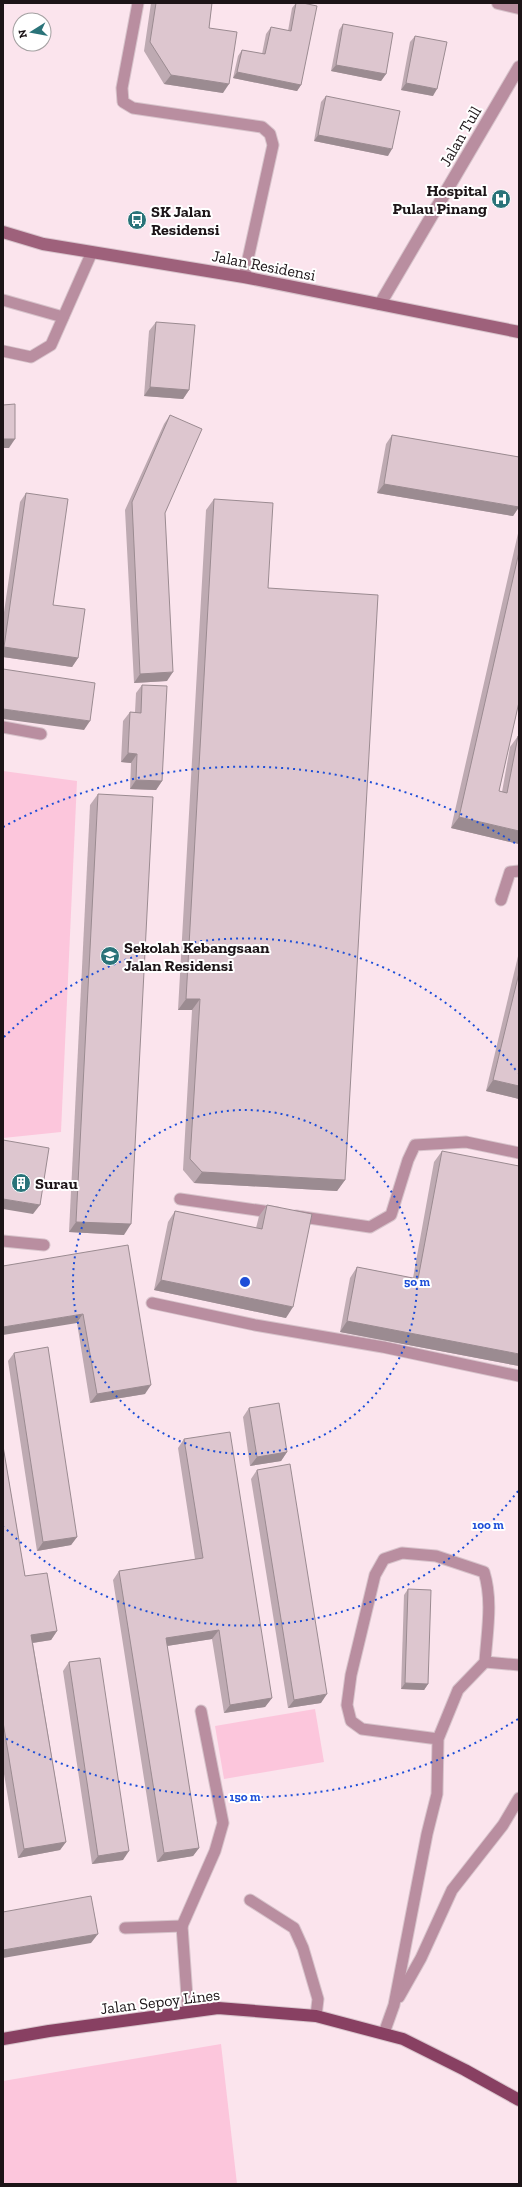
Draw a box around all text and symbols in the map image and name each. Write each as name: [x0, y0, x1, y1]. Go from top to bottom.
north arrow: [12, 12, 52, 52]
text: N: [15, 28, 30, 39]
street label: Jalan Tull: [436, 103, 485, 170]
place label: Hospital Pulau Pinang: [393, 181, 487, 218]
hospital icon: Hospital Pulau Pinang: [490, 188, 512, 210]
place label: SK Jalan Residensi: [151, 202, 220, 239]
bus stop icon: SK Jalan Residensi: [126, 209, 148, 231]
street label: Jalan Residensi: [211, 246, 318, 285]
place label: Sekolah Kebangsaan Jalan Residensi: [124, 938, 270, 975]
school or university icon: Sekolah Kebangsaan Jalan Residensi: [99, 945, 121, 967]
building icon: Surau: [10, 1172, 32, 1194]
place label: Surau: [35, 1174, 78, 1193]
centre of rings: [238, 1275, 252, 1289]
text: 50 m: [404, 1275, 430, 1289]
text: 100 m: [472, 1518, 504, 1532]
text: 150 m: [230, 1790, 261, 1804]
street label: Jalan Sepoy Lines: [99, 1985, 221, 2018]

